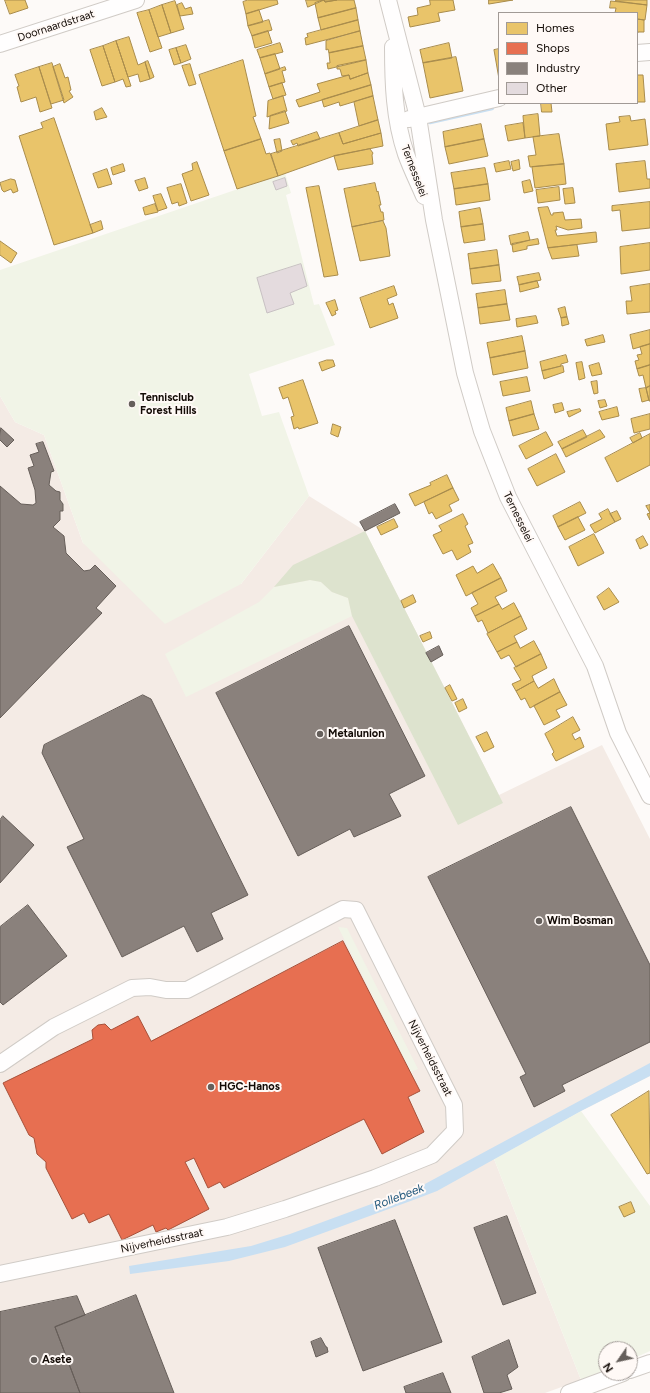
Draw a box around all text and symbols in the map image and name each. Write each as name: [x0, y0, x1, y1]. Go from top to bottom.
street label: Doornaardstraat: [16, 7, 96, 45]
legend: [498, 12, 638, 104]
text: Homes: [536, 21, 574, 35]
text: Shops: [536, 41, 570, 55]
text: Industry: [536, 61, 580, 75]
text: Other: [536, 81, 567, 95]
street label: Ternesselei: [398, 143, 430, 199]
place label: Tennisclub Forest Hills: [140, 391, 196, 417]
marker: Tennisclub Forest Hills: [127, 399, 137, 409]
street label: Ternesselei: [500, 490, 536, 544]
place label: Metalunion: [328, 727, 384, 741]
marker: Metalunion: [315, 729, 325, 739]
place label: Wim Bosman: [547, 914, 613, 928]
marker: Wim Bosman: [534, 916, 544, 926]
street label: Nijverheidsstraat: [405, 1018, 455, 1098]
place label: HGC-Hanos: [219, 1080, 280, 1094]
marker: HGC-Hanos: [206, 1082, 216, 1092]
water label: Rollebeek: [372, 1181, 426, 1213]
street label: Nijverheidsstraat: [120, 1226, 204, 1256]
north arrow: [598, 1341, 638, 1381]
place label: Asete: [42, 1353, 71, 1367]
marker: Asete: [29, 1355, 39, 1365]
text: N: [601, 1360, 616, 1375]

